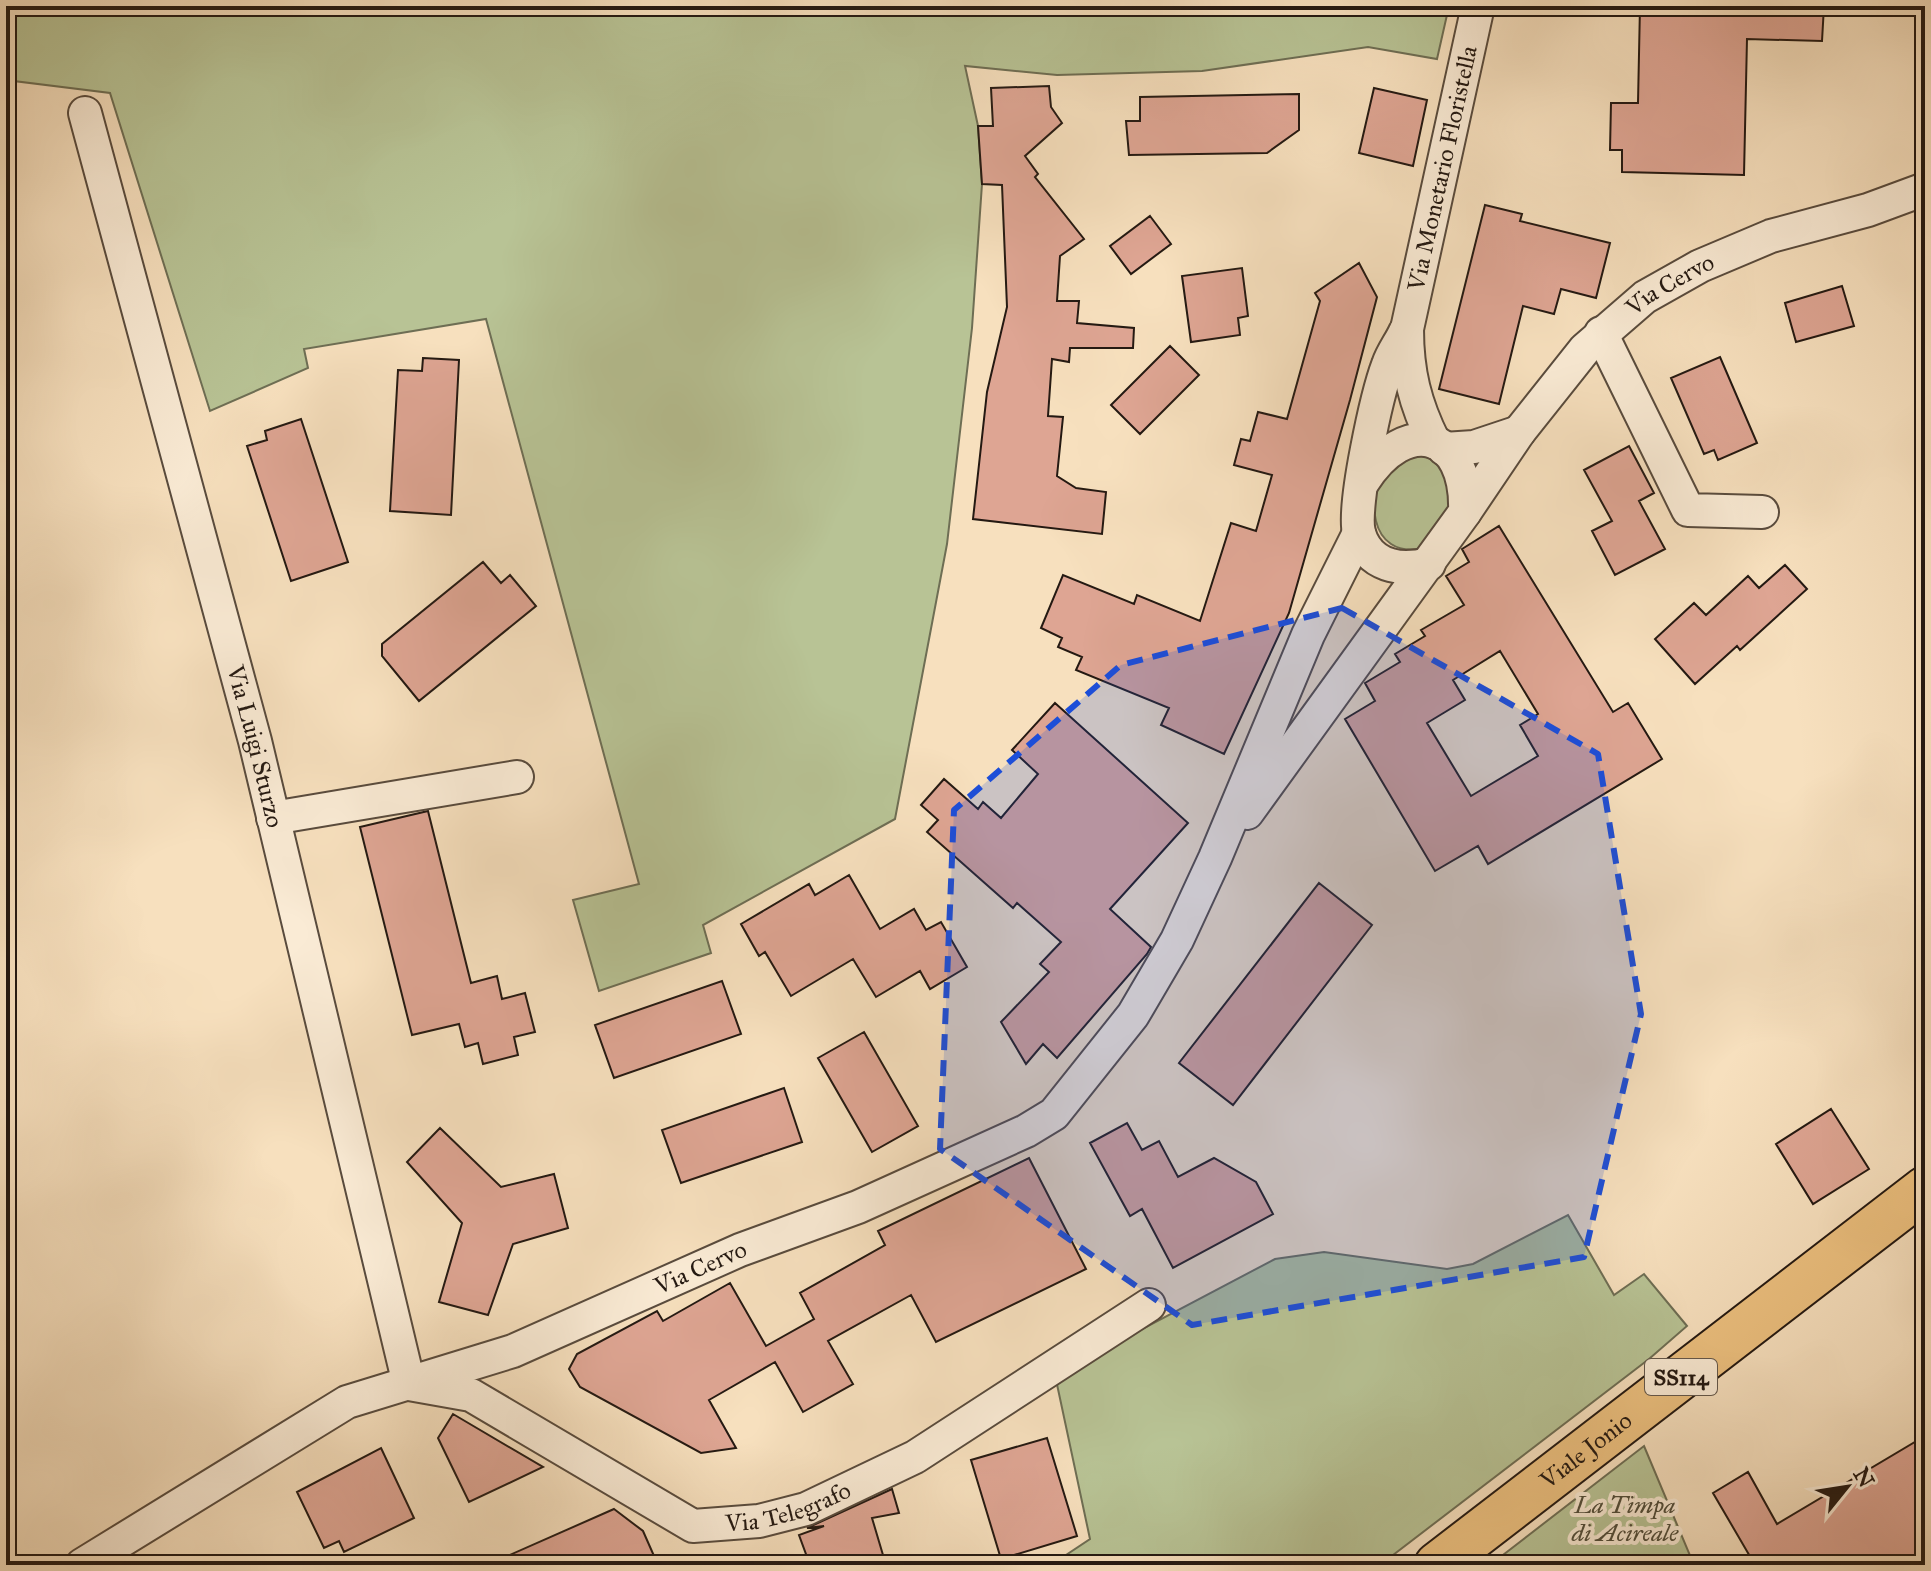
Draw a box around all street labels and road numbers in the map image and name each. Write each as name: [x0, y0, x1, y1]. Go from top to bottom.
street label: Via Monetario Floristella: [1401, 42, 1484, 295]
street label: Via Cervo: [1619, 247, 1719, 323]
street label: Via Luigi Sturzo: [220, 661, 290, 831]
street label: Via Cervo: [649, 1234, 751, 1302]
road number: SS114: [1645, 1359, 1717, 1395]
street label: Viale Jonio: [1533, 1405, 1638, 1496]
street label: Via Telegrafo: [723, 1475, 856, 1539]

